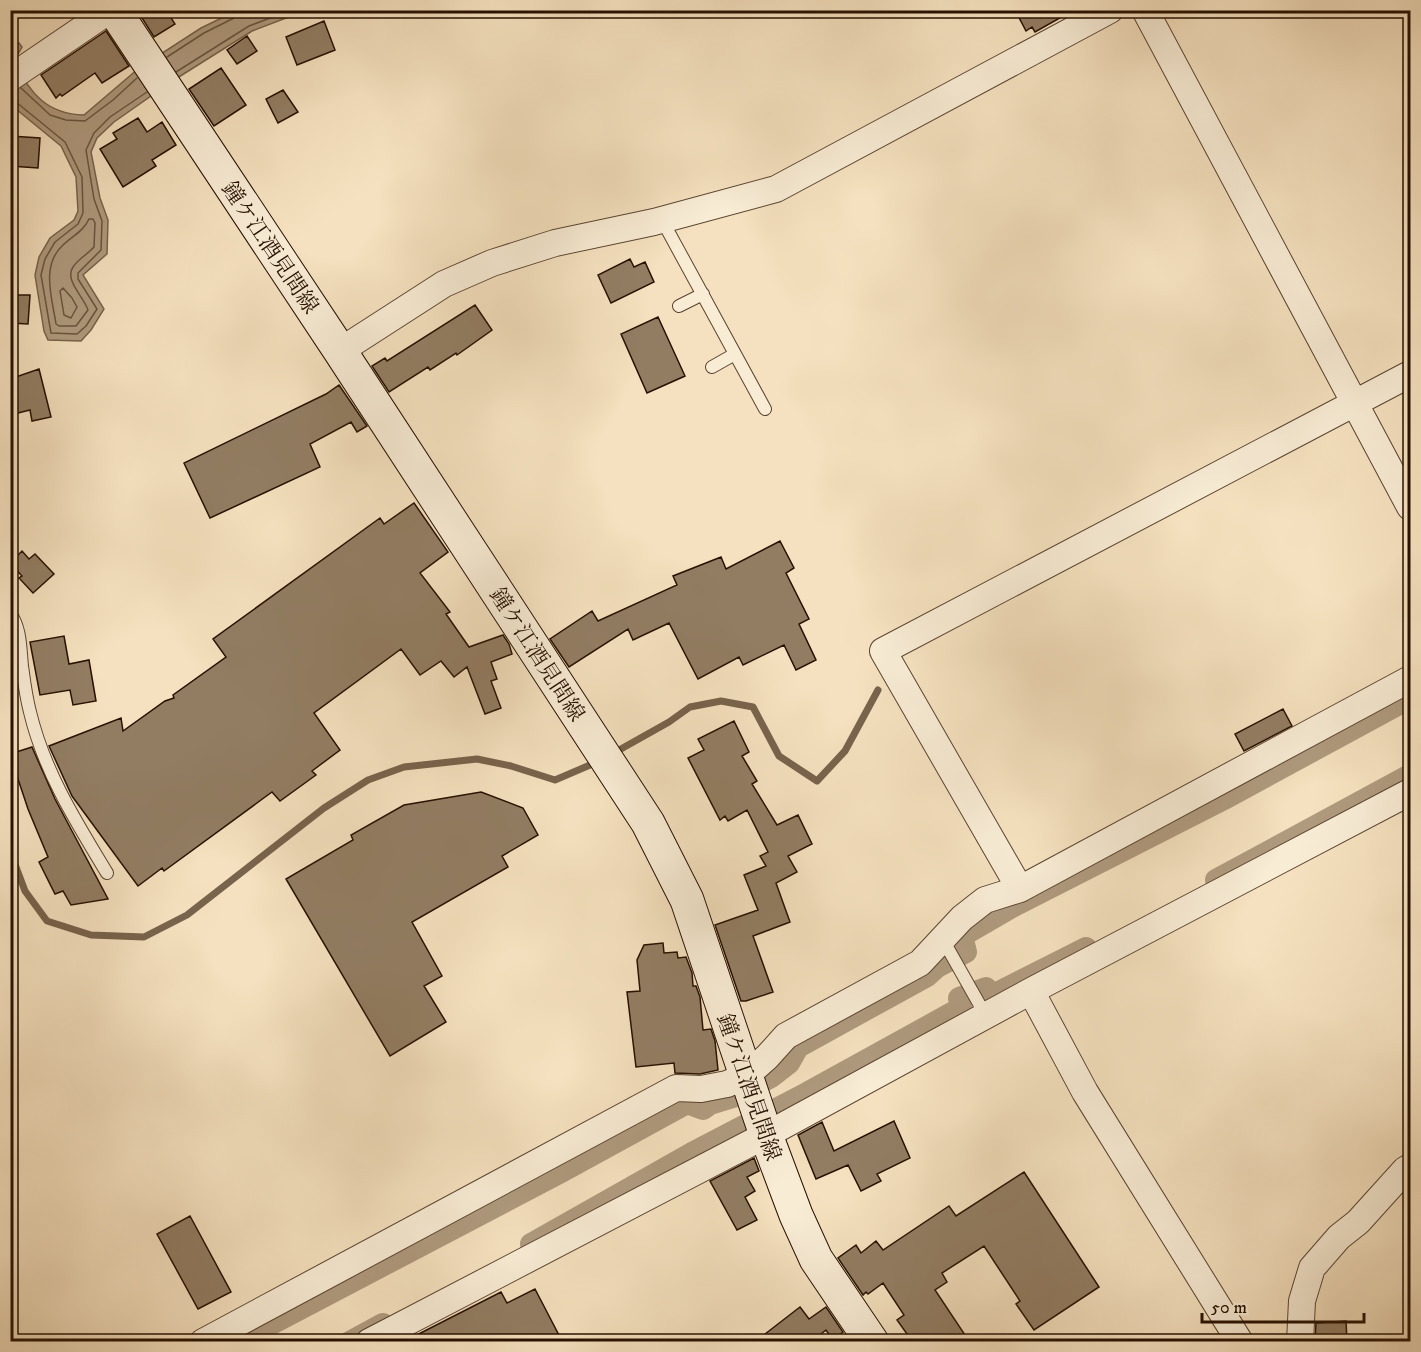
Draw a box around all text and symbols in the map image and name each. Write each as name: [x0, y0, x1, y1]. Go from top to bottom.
street label: 鐘ケ江酒見間線: [216, 176, 324, 319]
street label: 鐘ケ江酒見間線: [483, 583, 590, 727]
street label: 鐘ケ江酒見間線: [711, 1010, 786, 1165]
scale bar: [1202, 1286, 1364, 1324]
text: 50 m: [1211, 1297, 1247, 1319]

